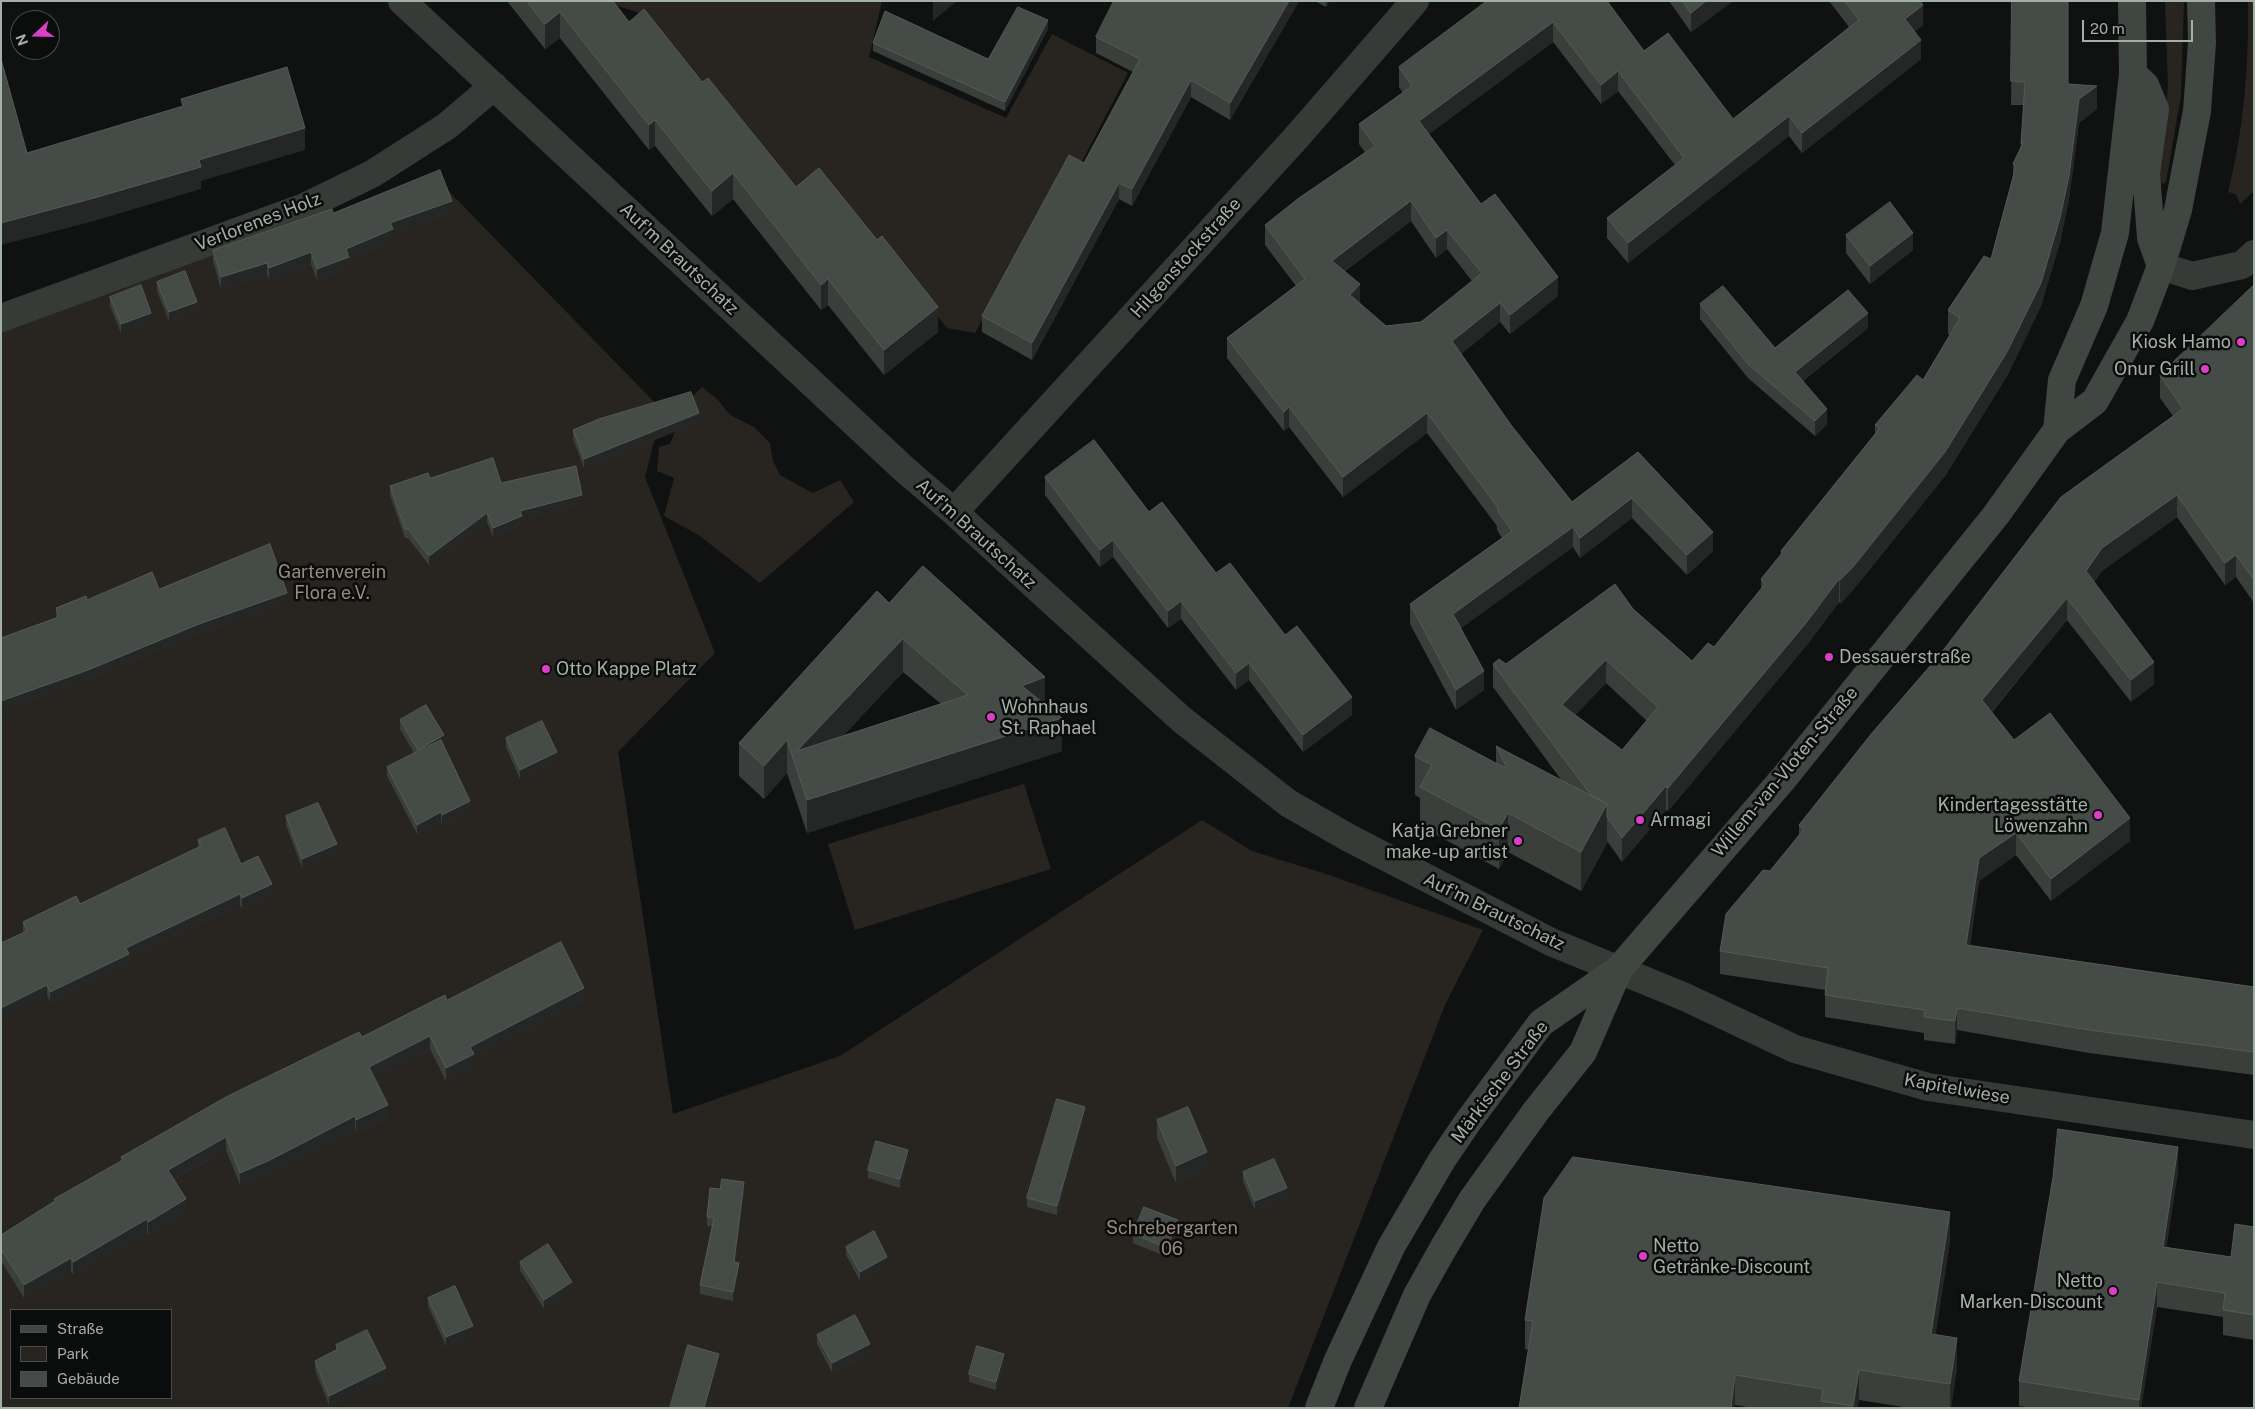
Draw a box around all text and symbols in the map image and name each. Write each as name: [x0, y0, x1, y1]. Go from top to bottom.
north arrow: [10, 10, 60, 60]
scale bar: [2085, 10, 2196, 42]
text: 20 m: [2090, 20, 2125, 37]
text: N: [13, 32, 31, 48]
street label: Verlorenes Holz: [192, 188, 324, 256]
street label: Hilgenstockstraße: [1126, 193, 1246, 323]
street label: Auf'm Brautschatz: [615, 198, 743, 320]
place label: Kiosk Hamo: [2131, 331, 2231, 353]
marker: Kiosk Hamo: [2235, 336, 2247, 348]
place label: Onur Grill: [2114, 358, 2195, 380]
marker: Onur Grill: [2199, 363, 2211, 375]
street label: Auf'm Brautschatz: [911, 474, 1041, 594]
park label: Gartenverein Flora e.V.: [278, 561, 386, 604]
place label: Dessauerstraße: [1839, 646, 1971, 668]
marker: Dessauerstraße: [1823, 651, 1835, 663]
place label: Otto Kappe Platz: [556, 658, 697, 680]
marker: Otto Kappe Platz: [540, 663, 552, 675]
street label: Willem-van-Vloten-Straße: [1707, 682, 1863, 862]
place label: Wohnhaus St. Raphael: [1001, 696, 1097, 739]
marker: Wohnhaus St. Raphael: [985, 711, 997, 723]
place label: Kindertagesstätte Löwenzahn: [1938, 794, 2088, 836]
place label: Armagi: [1650, 809, 1711, 831]
marker: Kindertagesstätte Löwenzahn: [2092, 809, 2104, 821]
marker: Armagi: [1634, 814, 1646, 826]
place label: Katja Grebner make-up artist: [1386, 820, 1508, 862]
marker: Katja Grebner make-up artist: [1512, 835, 1524, 847]
street label: Auf'm Brautschatz: [1420, 868, 1568, 956]
street label: Märkische Straße: [1447, 1017, 1553, 1147]
street label: Kapitelwiese: [1902, 1069, 2012, 1109]
park label: Schrebergarten 06: [1106, 1217, 1238, 1260]
place label: Netto Getränke-Discount: [1653, 1235, 1810, 1278]
marker: Netto Getränke-Discount: [1637, 1250, 1649, 1262]
place label: Netto Marken-Discount: [1960, 1270, 2103, 1312]
marker: Netto Marken-Discount: [2107, 1285, 2119, 1297]
legend: [10, 1309, 172, 1399]
text: Straße: [57, 1320, 104, 1337]
text: Park: [57, 1345, 89, 1362]
text: Gebäude: [57, 1370, 120, 1387]

